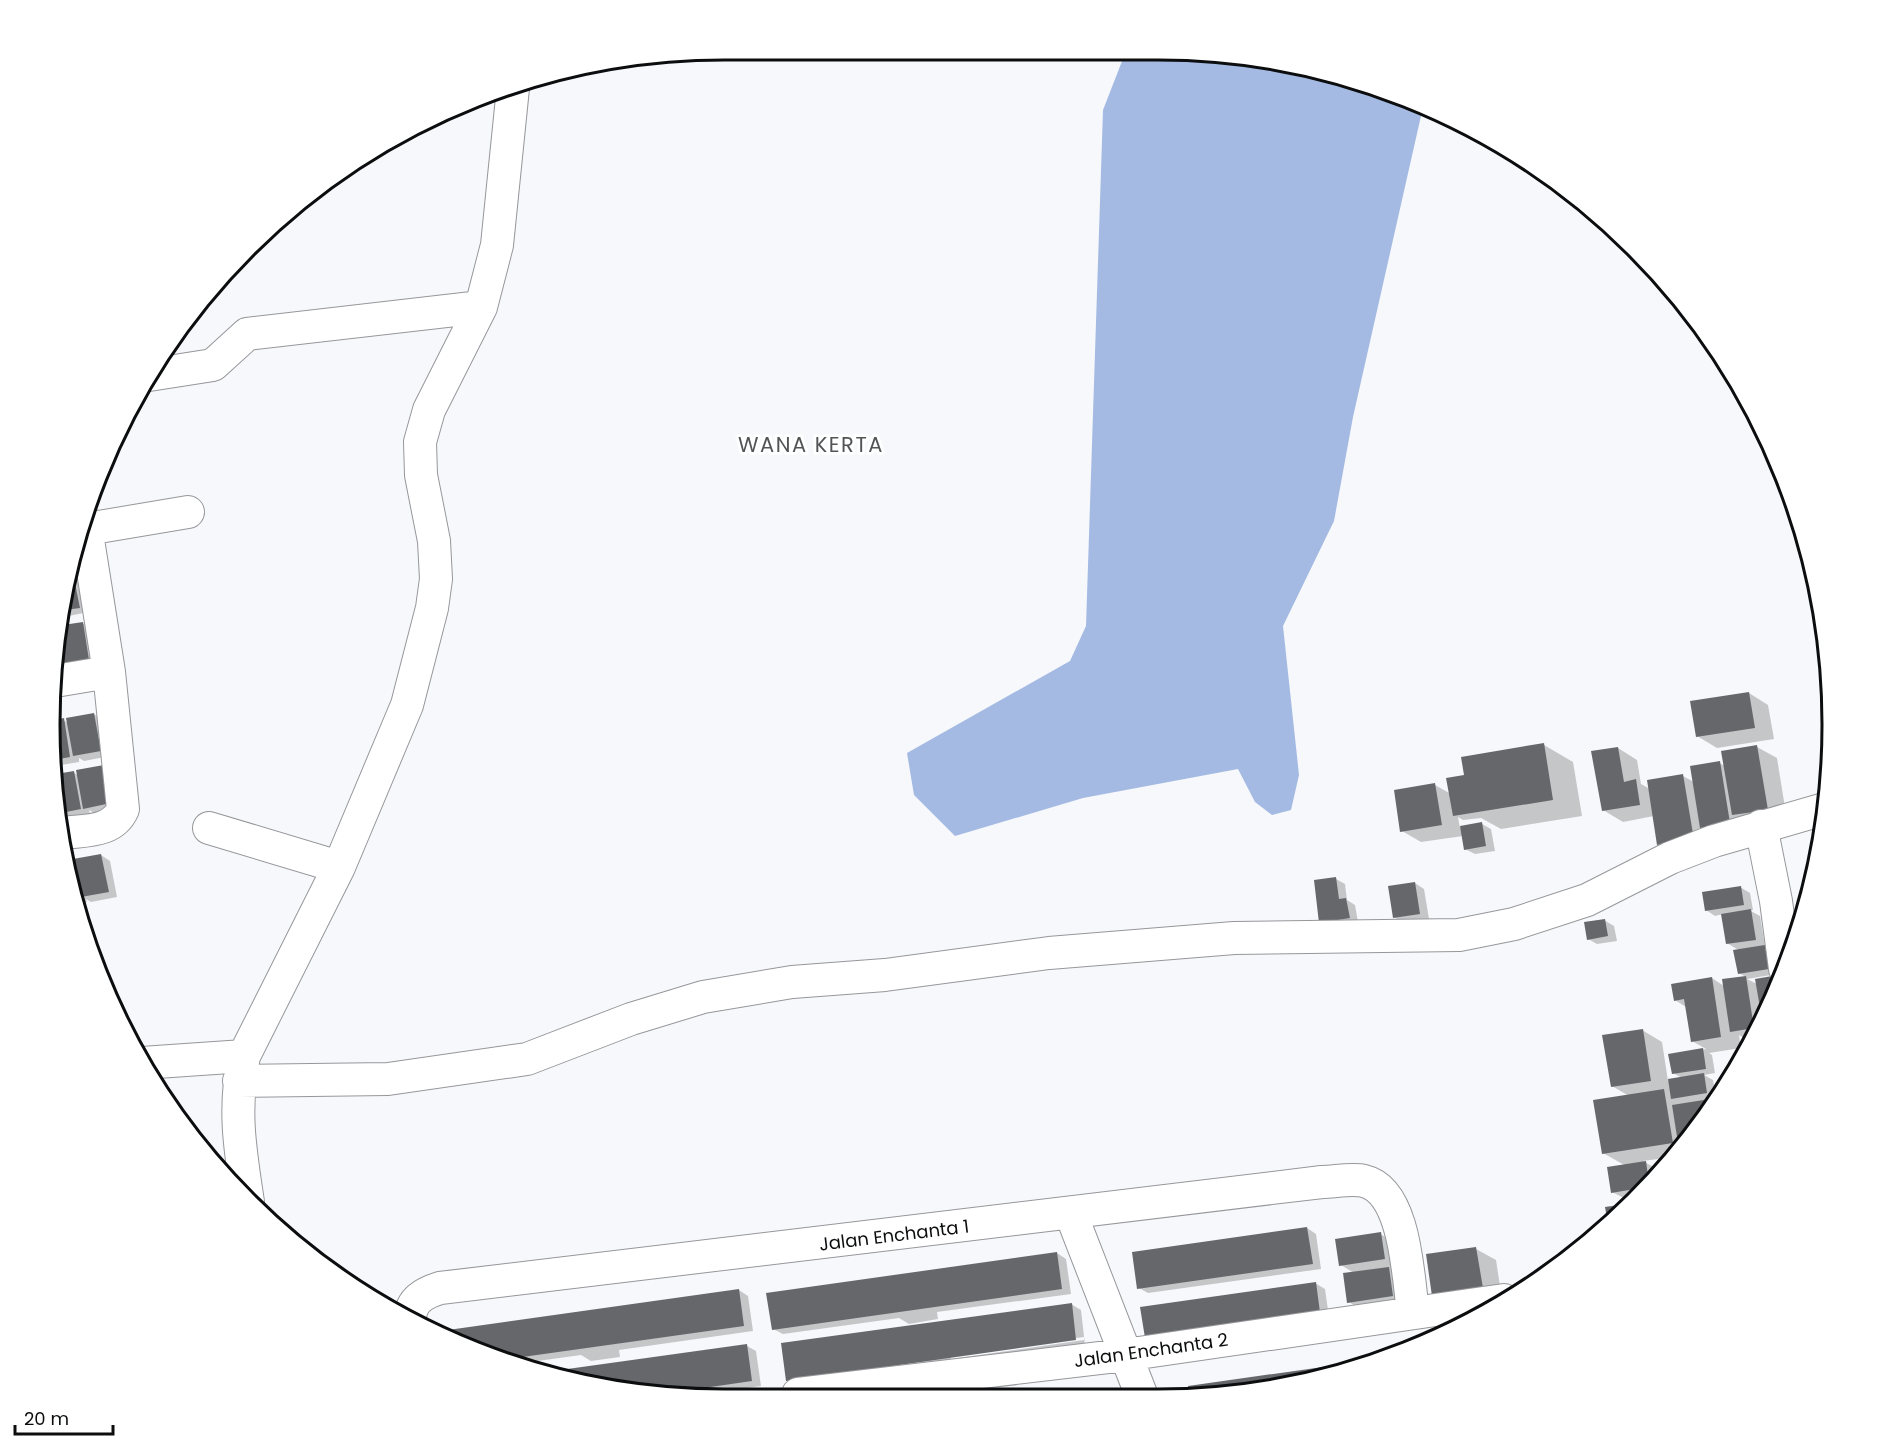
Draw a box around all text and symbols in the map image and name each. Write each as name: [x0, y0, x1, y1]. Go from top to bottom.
district label: WANA KERTA: [738, 430, 884, 459]
street label: Jalan Enchanta 1: [818, 1213, 970, 1257]
street label: Jalan Enchanta 2: [1072, 1327, 1230, 1373]
scale bar: [15, 1398, 112, 1436]
text: 20 m: [24, 1406, 69, 1431]

